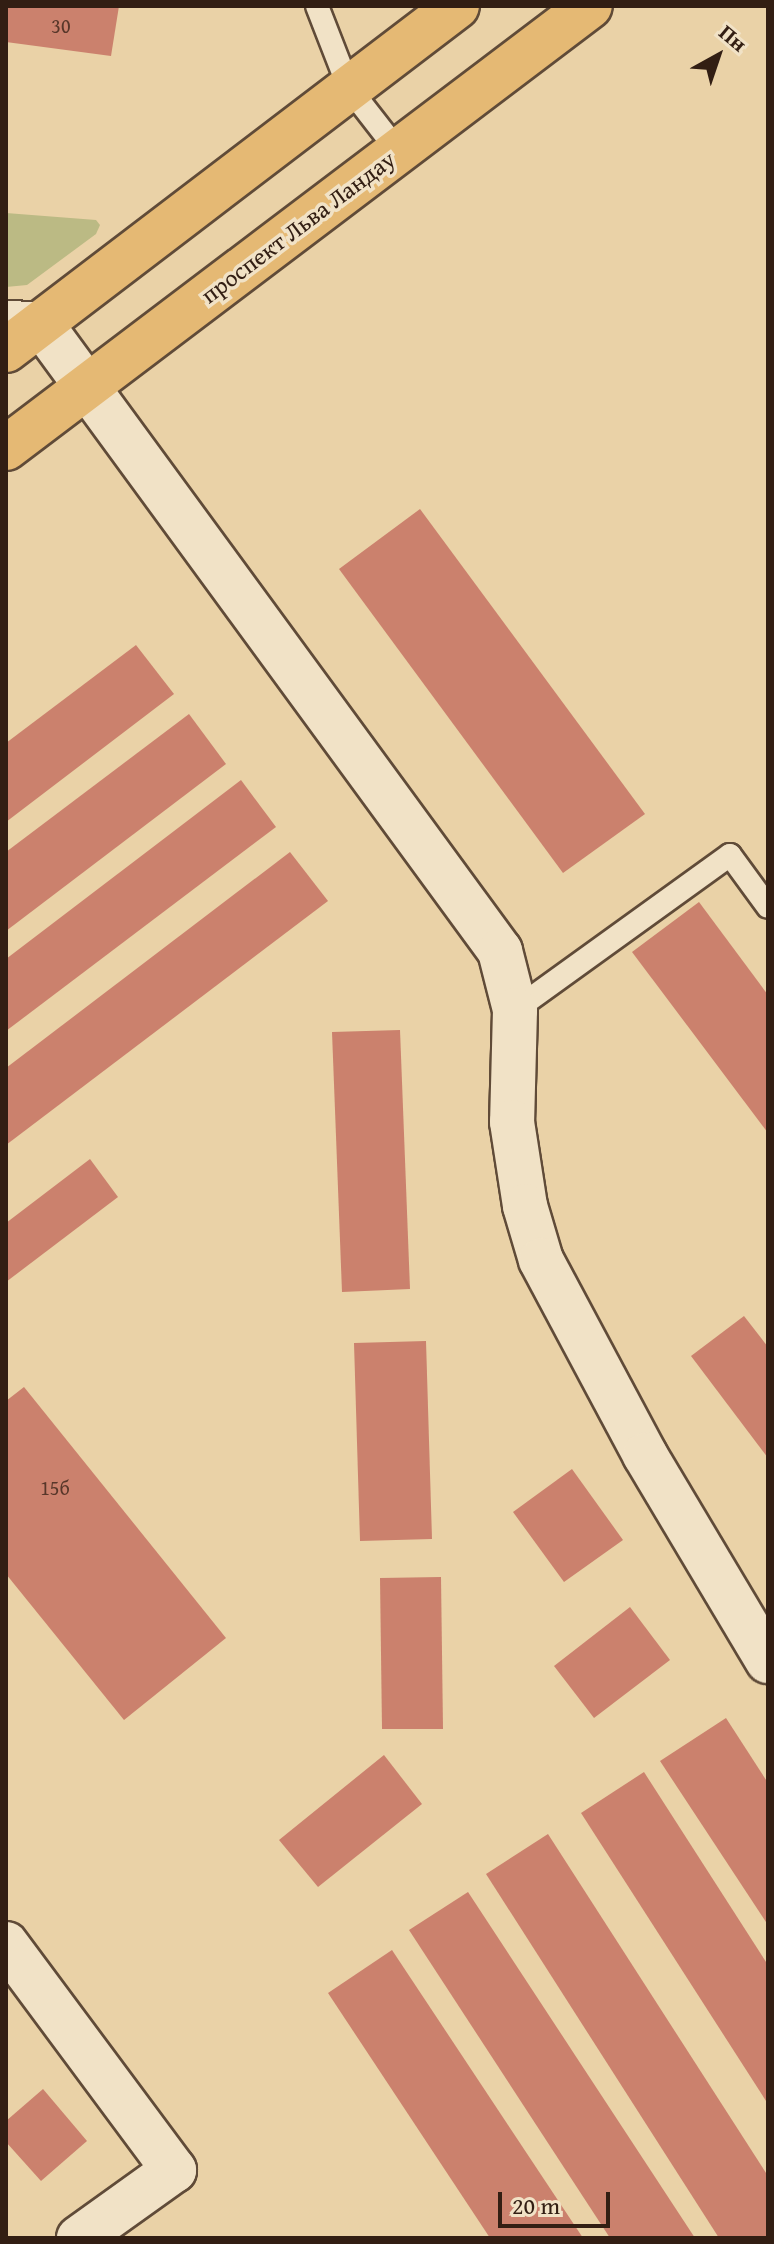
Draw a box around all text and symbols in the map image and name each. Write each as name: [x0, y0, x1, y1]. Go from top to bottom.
house number: 30: [51, 13, 71, 37]
north arrow: [678, 16, 758, 96]
text: Пн: [712, 16, 755, 59]
street label: проспект Льва Ландау: [195, 145, 401, 309]
house number: 15б: [40, 1475, 70, 1499]
scale bar: [502, 2176, 614, 2226]
text: 20 m: [512, 2188, 560, 2223]

